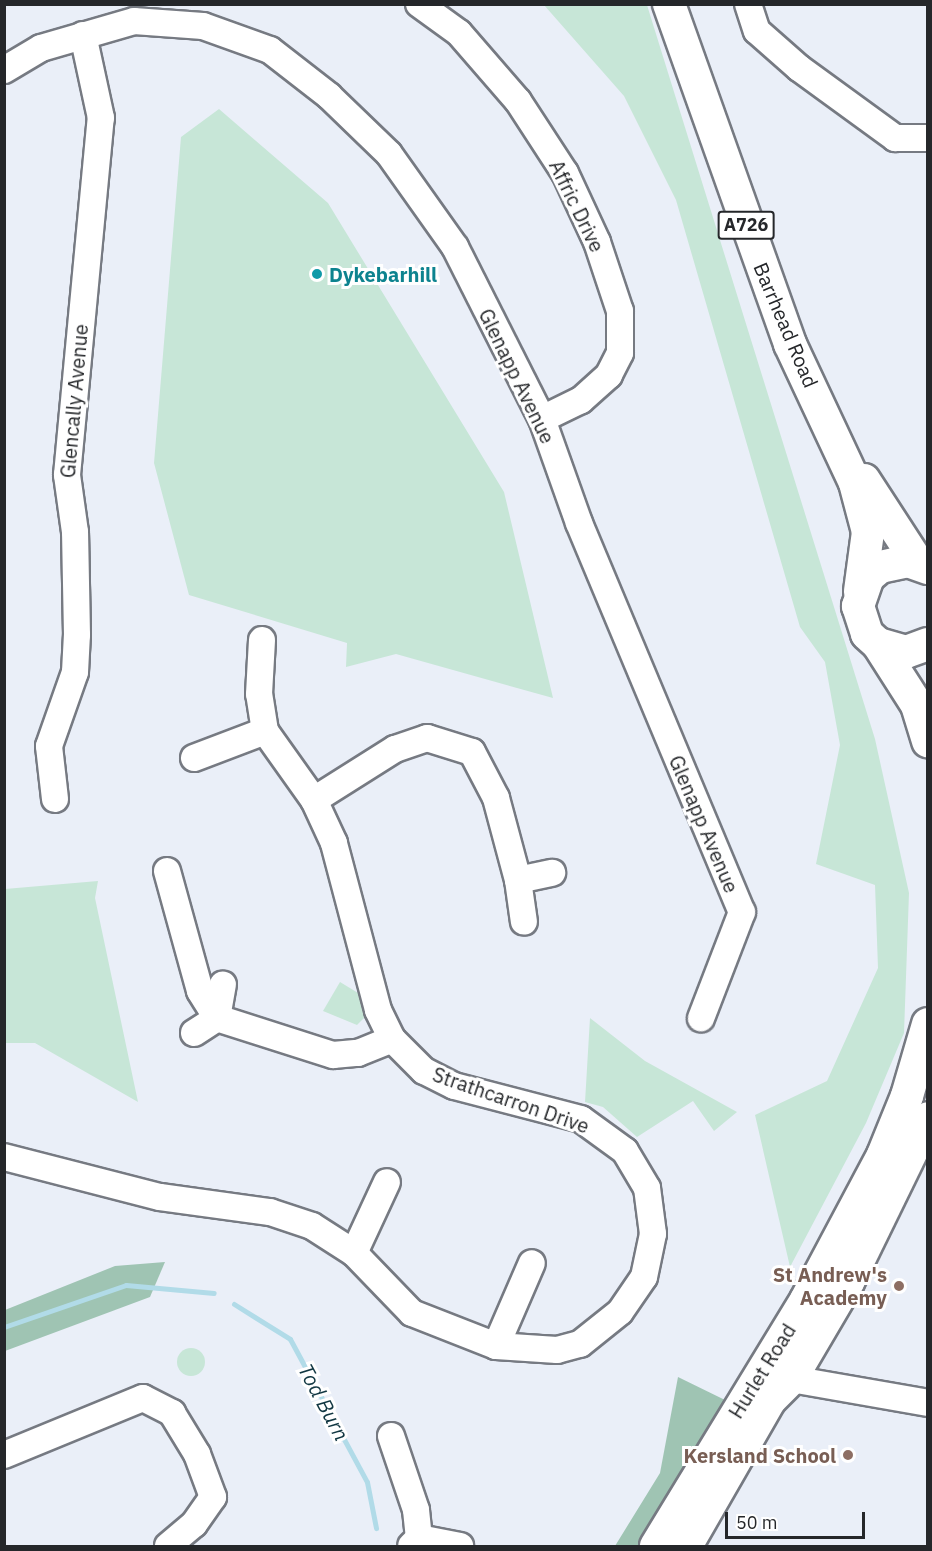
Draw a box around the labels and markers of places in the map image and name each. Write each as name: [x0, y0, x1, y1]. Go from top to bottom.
place label: Dykebarhill: [329, 262, 437, 286]
marker: Dykebarhill: [310, 267, 324, 281]
place label: St Andrew's Academy: [773, 1262, 887, 1309]
marker: St Andrew's Academy: [892, 1279, 906, 1293]
place label: Kersland School: [684, 1443, 836, 1467]
marker: Kersland School: [841, 1448, 855, 1462]

